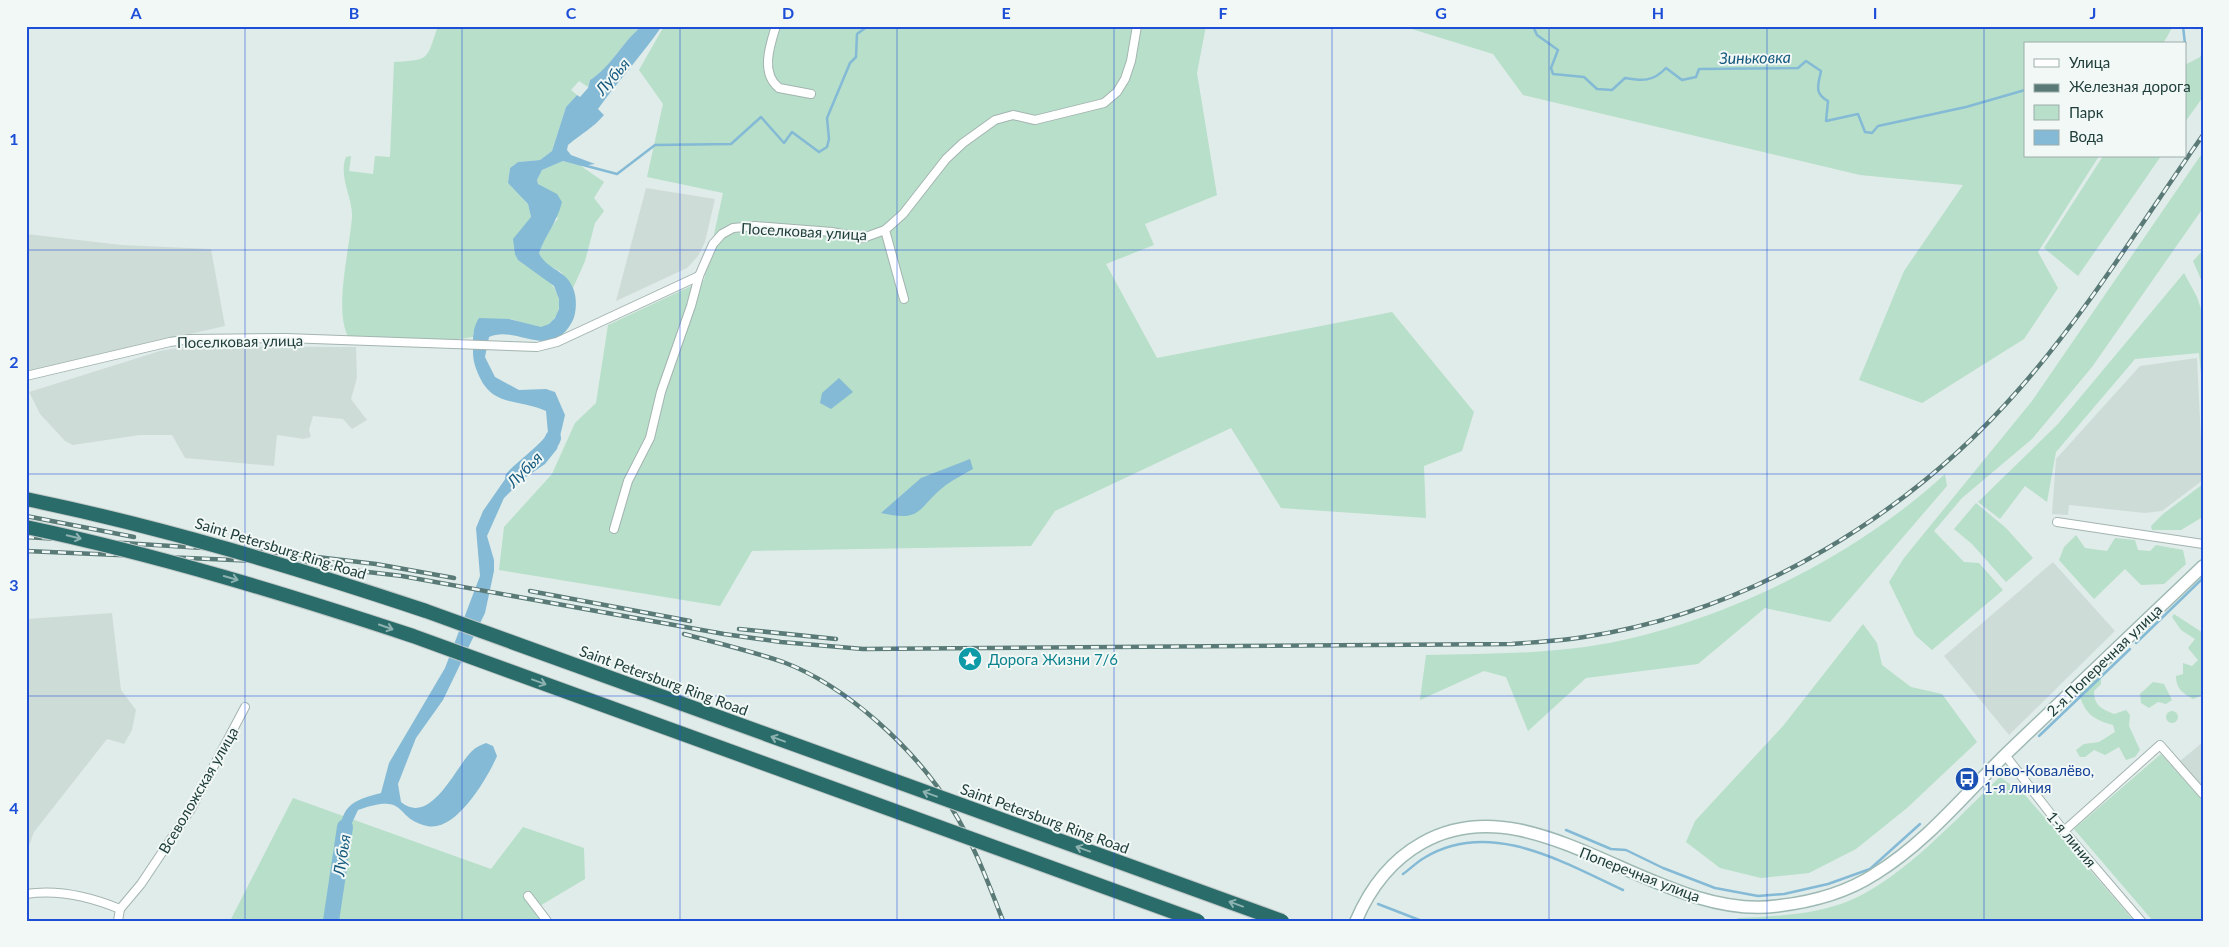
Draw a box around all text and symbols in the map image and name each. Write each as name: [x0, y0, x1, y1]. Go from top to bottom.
text: A: [129, 3, 142, 22]
text: B: [349, 3, 359, 22]
text: C: [566, 3, 577, 22]
text: D: [782, 3, 794, 22]
text: E: [1001, 3, 1011, 22]
text: F: [1218, 3, 1228, 22]
text: G: [1435, 3, 1447, 22]
text: H: [1652, 3, 1664, 22]
text: I: [1873, 3, 1877, 22]
text: J: [2090, 3, 2096, 22]
legend: [2024, 42, 2186, 158]
water label: Зиньковка: [1718, 47, 1791, 67]
text: Улица: [2069, 53, 2110, 71]
water label: Лубья: [590, 54, 633, 99]
text: Железная дорога: [2069, 77, 2191, 95]
text: Парк: [2069, 103, 2104, 121]
text: Вода: [2069, 127, 2104, 145]
text: 1: [9, 129, 19, 148]
street label: Поселковая улица: [741, 219, 867, 243]
street label: Поселковая улица: [177, 331, 303, 351]
text: 2: [9, 352, 19, 371]
water label: Лубья: [502, 447, 546, 491]
street label: Saint Petersburg Ring Road: [193, 513, 369, 583]
one-way arrow: [65, 533, 81, 542]
one-way arrow: [223, 574, 239, 584]
text: 3: [9, 575, 19, 594]
street label: 2-я Поперечная улица: [2043, 600, 2165, 720]
one-way arrow: [378, 623, 393, 632]
street label: Saint Petersburg Ring Road: [577, 641, 751, 719]
place icon: Дорога Жизни 7/6: [957, 646, 983, 672]
place label: Дорога Жизни 7/6: [988, 650, 1118, 668]
one-way arrow: [531, 678, 546, 687]
street label: Всеволожская улица: [154, 723, 242, 857]
one-way arrow: [770, 733, 786, 743]
place label: Ново-Ковалёво, 1-я линия: [1984, 761, 2094, 796]
bus stop icon: Ново-Ковалёво, 1-я линия: [1954, 766, 1980, 792]
street label: Saint Petersburg Ring Road: [958, 779, 1132, 857]
one-way arrow: [923, 789, 939, 798]
text: 4: [9, 798, 19, 817]
street label: 1-я линия: [2043, 807, 2101, 871]
water label: Лубья: [328, 833, 354, 878]
street label: Поперечная улица: [1577, 843, 1703, 905]
one-way arrow: [1076, 844, 1091, 853]
one-way arrow: [1229, 899, 1244, 908]

